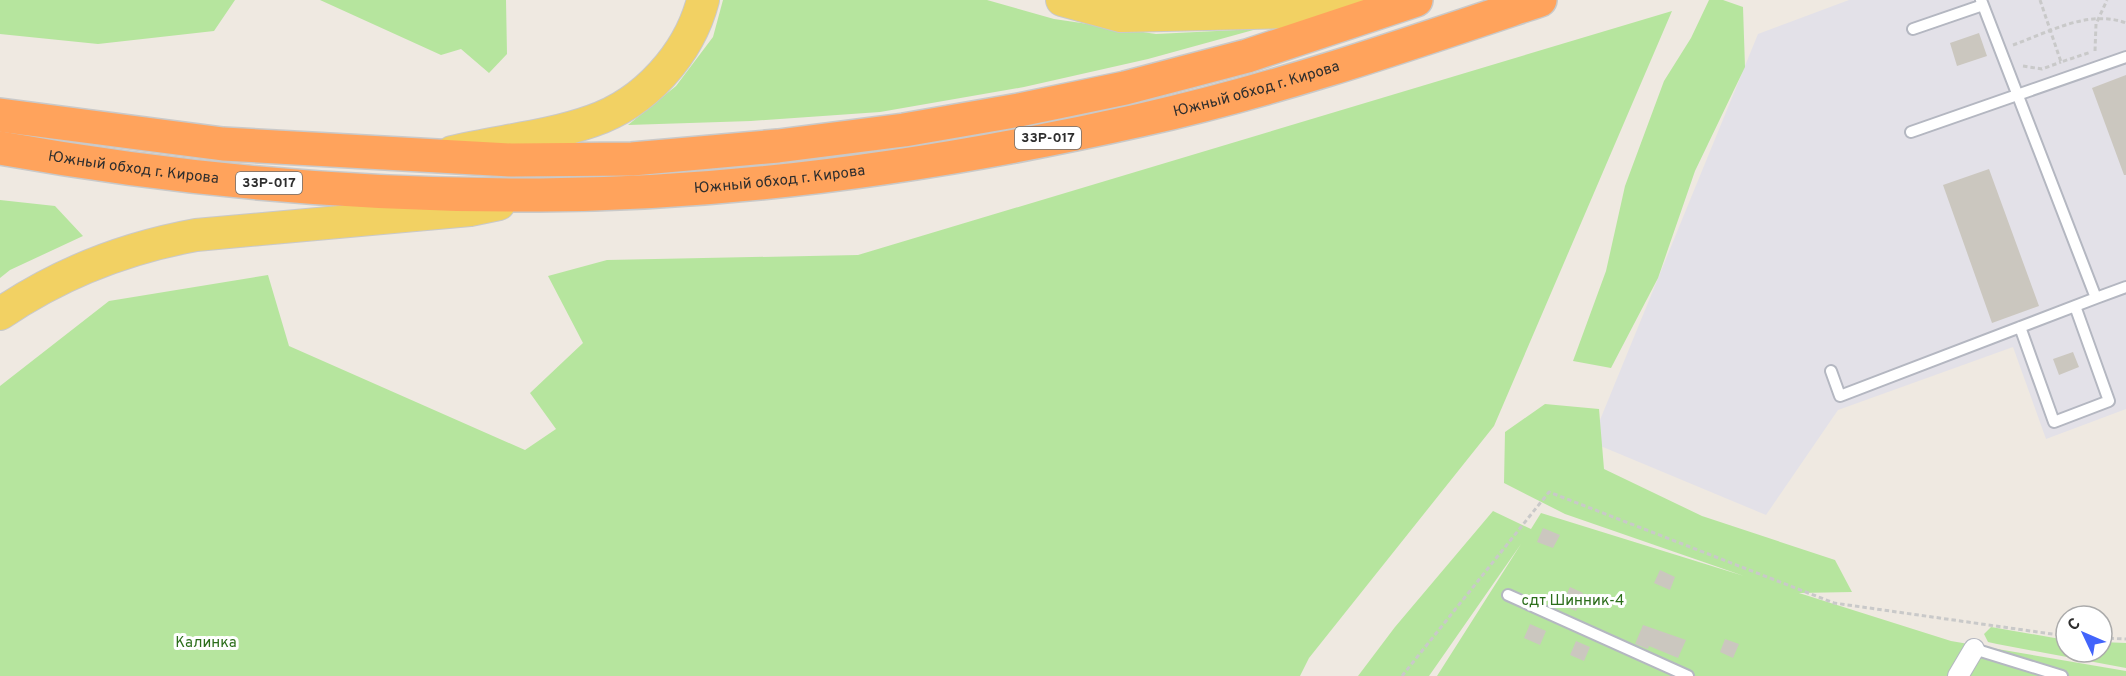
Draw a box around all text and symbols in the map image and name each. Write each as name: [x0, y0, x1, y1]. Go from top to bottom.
street label: Южный обход г. Кирова: [1171, 57, 1342, 122]
road number: 33Р-017: [1015, 127, 1081, 149]
street label: Южный обход г. Кирова: [47, 147, 220, 189]
street label: Южный обход г. Кирова: [693, 161, 866, 198]
road number: 33Р-017: [236, 172, 302, 194]
park label: сдт Шинник-4: [1522, 592, 1624, 611]
north arrow: [2054, 604, 2114, 664]
text: С: [2064, 614, 2085, 636]
park label: Калинка: [175, 634, 237, 653]

